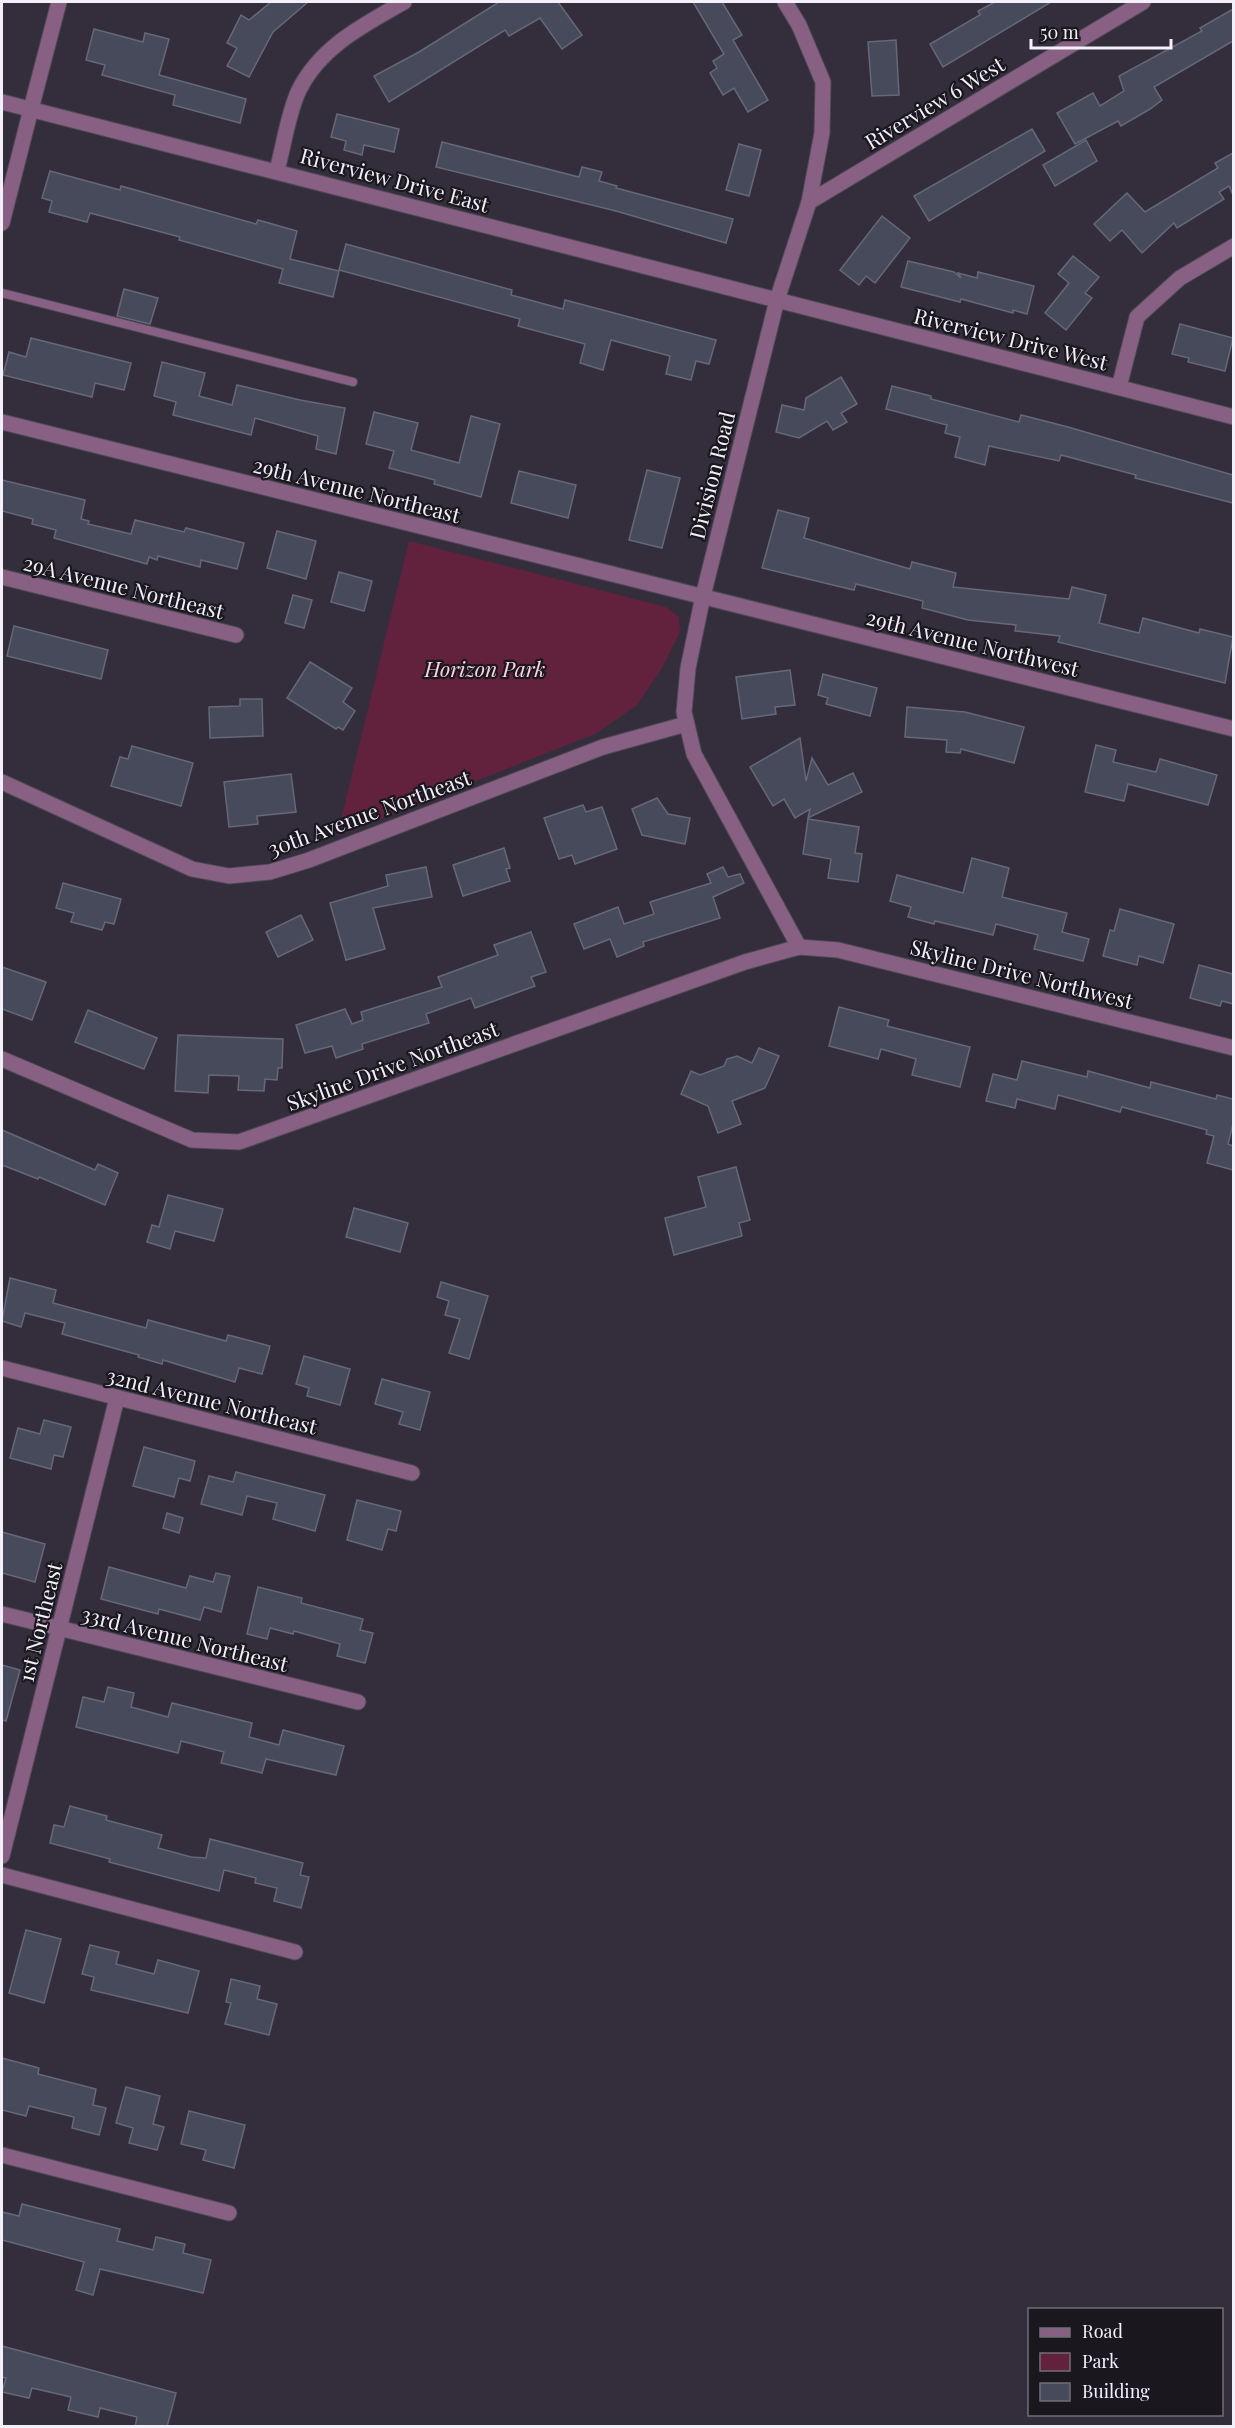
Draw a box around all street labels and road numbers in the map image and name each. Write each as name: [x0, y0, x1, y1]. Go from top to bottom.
street label: Riverview 6 West: [859, 49, 1009, 155]
street label: Riverview Drive East: [298, 140, 493, 218]
street label: Riverview Drive West: [911, 300, 1111, 376]
street label: Division Road: [682, 408, 740, 542]
street label: 29th Avenue Northeast: [250, 450, 464, 528]
street label: 29A Avenue Northeast: [21, 547, 228, 625]
street label: 29th Avenue Northwest: [864, 602, 1083, 682]
street label: 30th Avenue Northeast: [264, 762, 475, 862]
street label: Skyline Drive Northwest: [908, 932, 1137, 1014]
street label: Skyline Drive Northeast: [282, 1013, 502, 1116]
street label: 32nd Avenue Northeast: [104, 1360, 321, 1440]
street label: 1st Northeast: [11, 1559, 68, 1685]
street label: 33rd Avenue Northeast: [79, 1599, 292, 1677]

